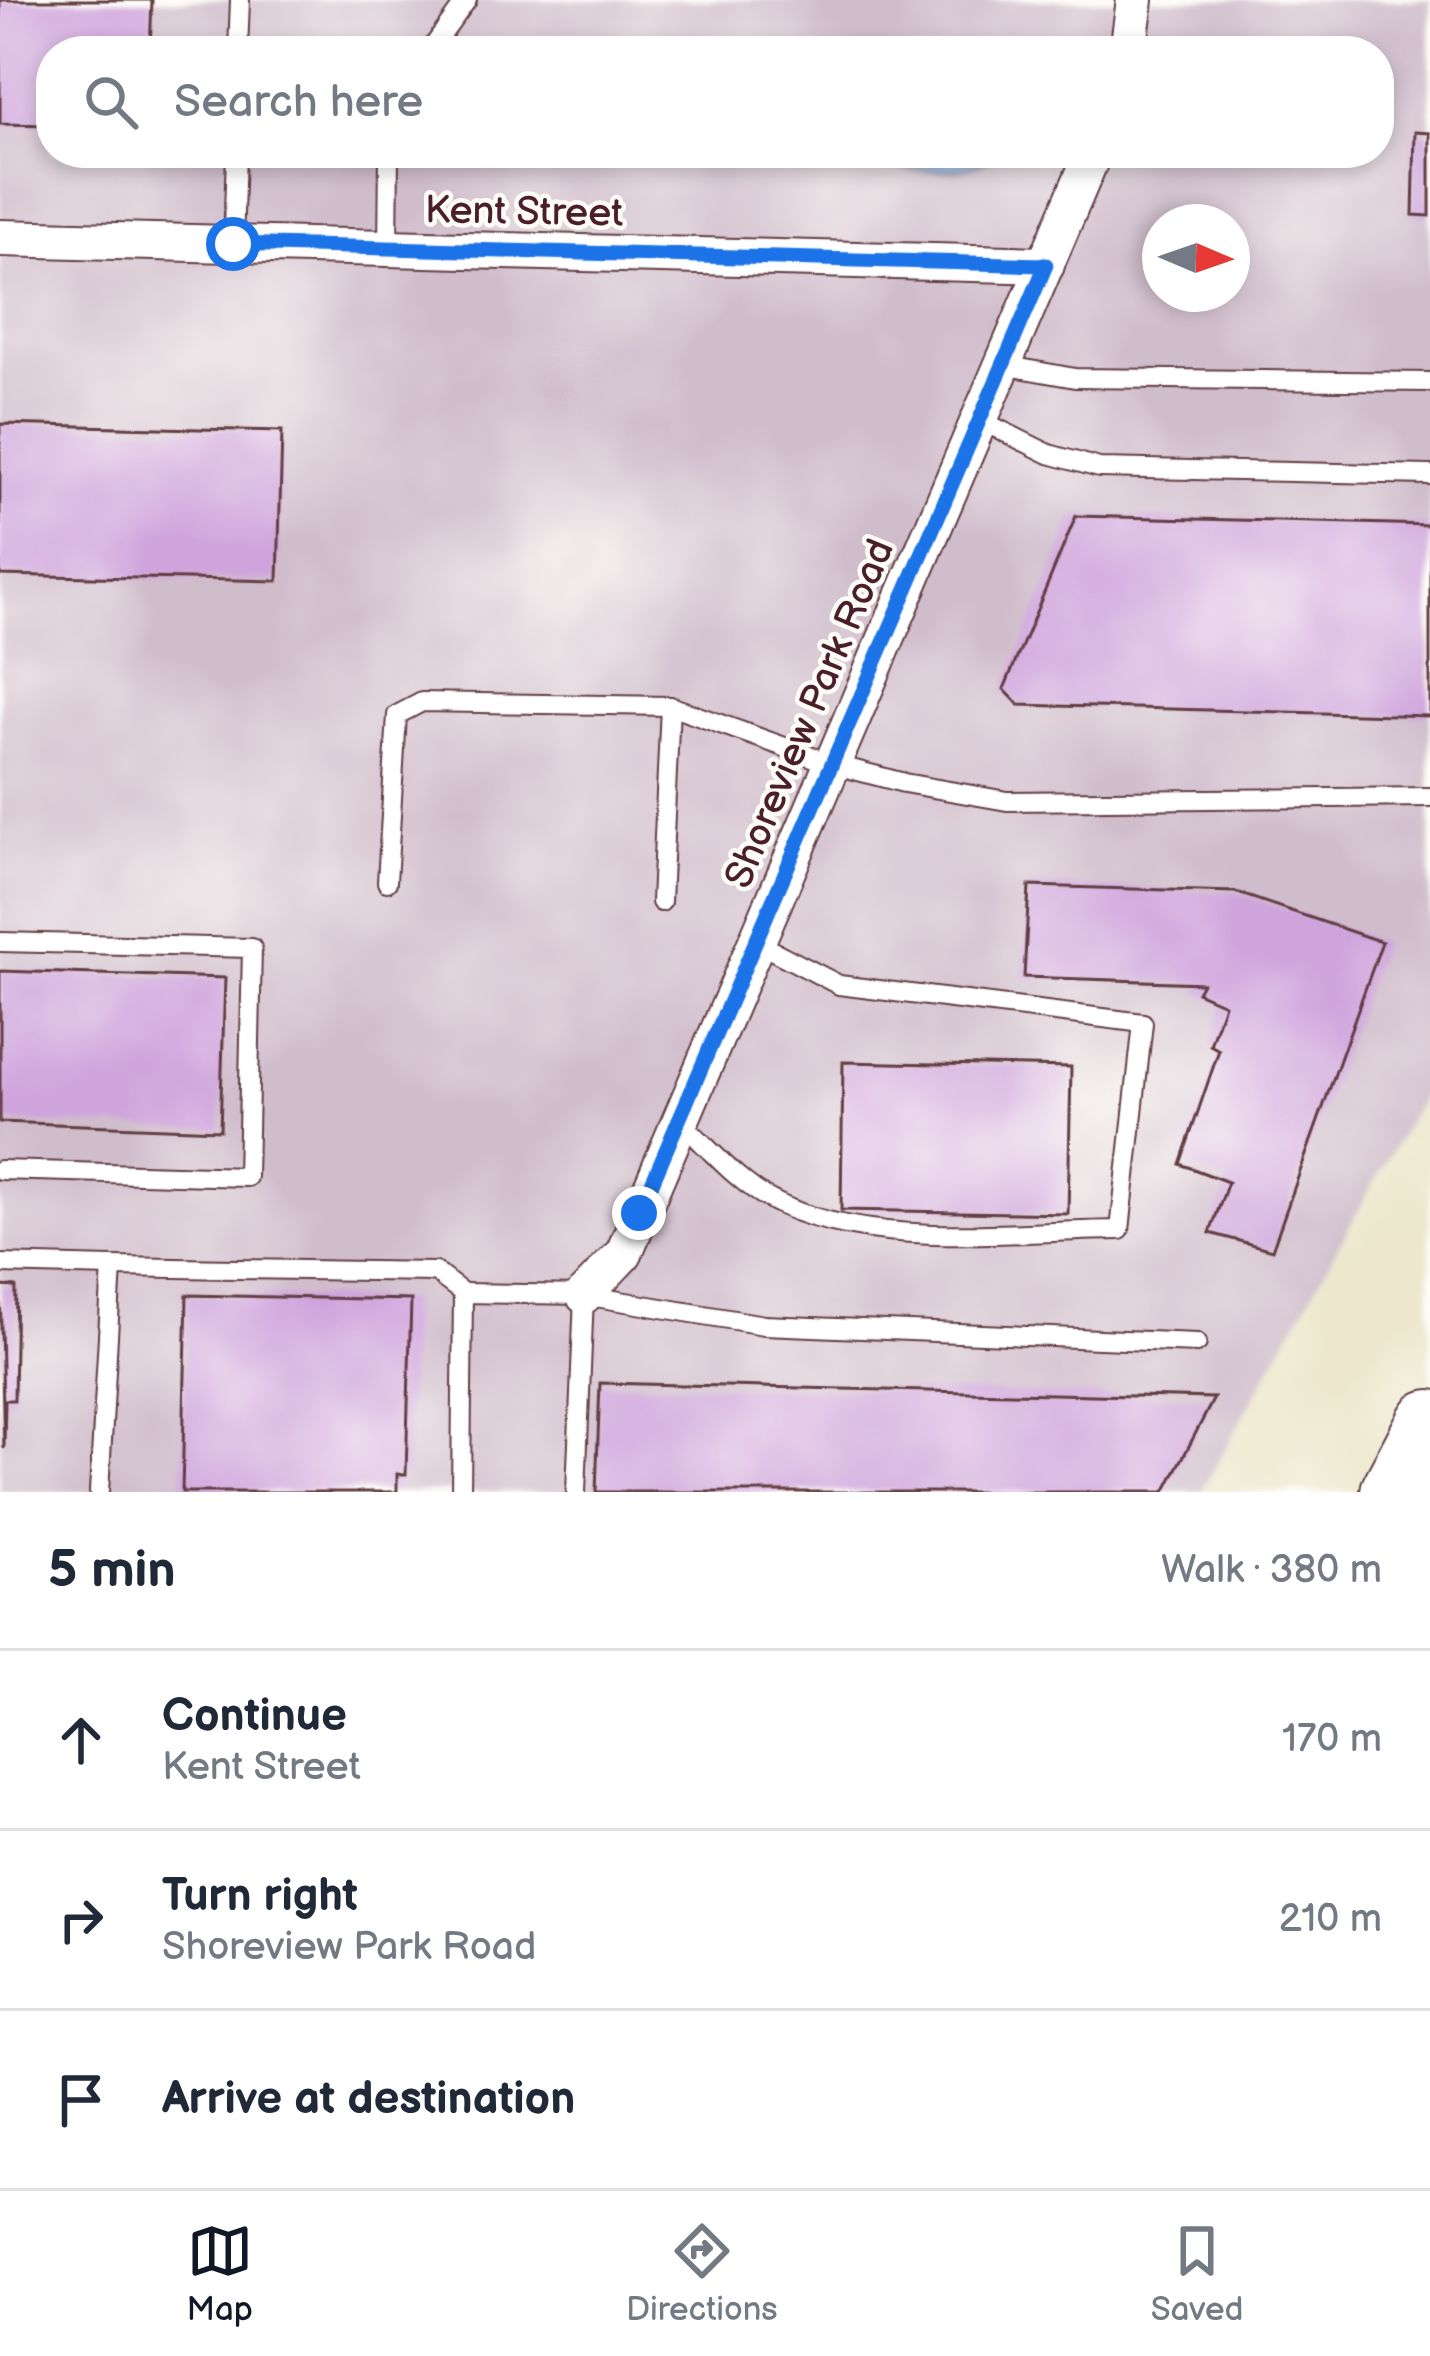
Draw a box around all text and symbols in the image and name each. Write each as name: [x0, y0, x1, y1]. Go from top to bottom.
search box: [36, 36, 1394, 168]
icon: search: [78, 69, 144, 135]
text: Search here: [174, 75, 423, 130]
street label: Kent Street: [424, 187, 624, 238]
north arrow: [1142, 204, 1250, 312]
route start: [206, 217, 260, 271]
street label: Shoreview Park Road: [716, 533, 905, 895]
route end: [612, 1186, 666, 1240]
text: 5 min: [48, 1540, 176, 1601]
text: Walk · 380 m: [1161, 1547, 1382, 1594]
text: Continue: [162, 1689, 347, 1744]
icon: ahead: [48, 1707, 114, 1773]
text: 170 m: [1282, 1716, 1382, 1763]
text: Kent Street: [162, 1744, 361, 1791]
text: Turn right: [162, 1869, 358, 1924]
icon: right: [48, 1887, 114, 1953]
text: 210 m: [1279, 1896, 1382, 1943]
text: Shoreview Park Road: [162, 1924, 536, 1971]
icon: arrive: [48, 2067, 114, 2133]
text: Arrive at destination: [162, 2072, 575, 2127]
tab: Map: [187, 2218, 253, 2330]
tab: Directions: [626, 2218, 778, 2330]
tab: Saved: [1151, 2218, 1243, 2330]

